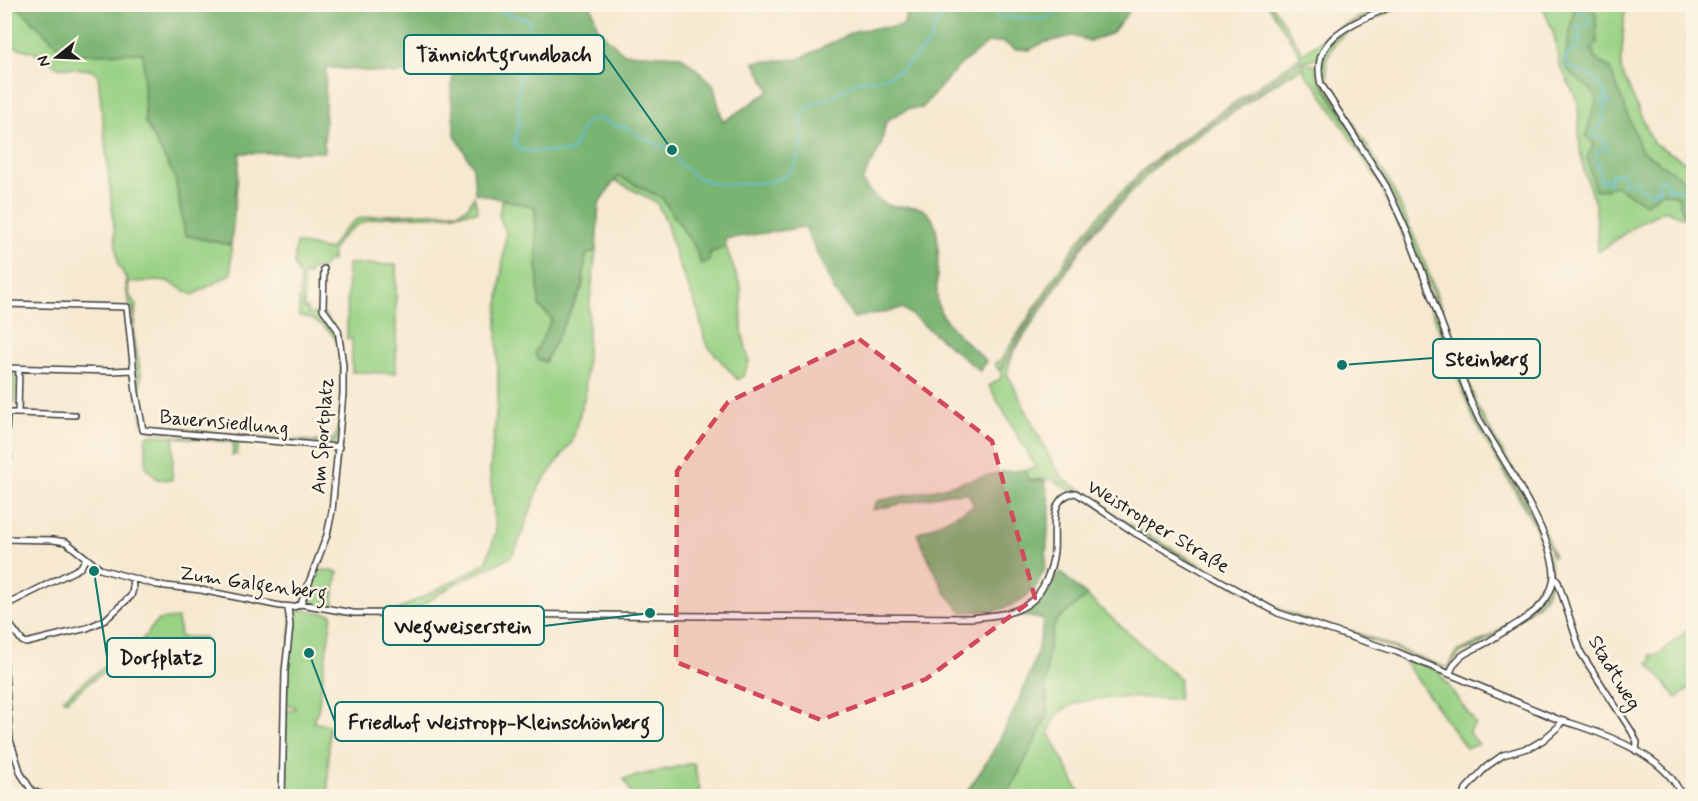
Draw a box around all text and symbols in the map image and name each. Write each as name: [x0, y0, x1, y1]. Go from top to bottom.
north arrow: [27, 27, 87, 87]
callout: Tännichtgrundbach: [404, 35, 604, 74]
text: Tännichtgrundbach: [416, 41, 592, 71]
text: N: [33, 53, 56, 69]
callout: Steinberg: [1433, 339, 1540, 378]
text: Steinberg: [1445, 346, 1529, 376]
street label: Am Sportplatz: [305, 377, 341, 495]
street label: Bauernsiedlung: [158, 404, 290, 442]
street label: Weistropper Straße: [1082, 474, 1235, 580]
street label: Zum Galgenberg: [177, 560, 329, 610]
callout: Wegweiserstein: [383, 606, 544, 645]
text: Wegweiserstein: [393, 613, 532, 643]
street label: Stadtweg: [1580, 630, 1647, 716]
callout: Dorfplatz: [107, 638, 215, 677]
text: Dorfplatz: [119, 644, 203, 672]
callout: Friedhof Weistropp-Kleinschönberg: [335, 702, 663, 741]
text: Friedhof Weistropp-Kleinschönberg: [348, 709, 650, 739]

